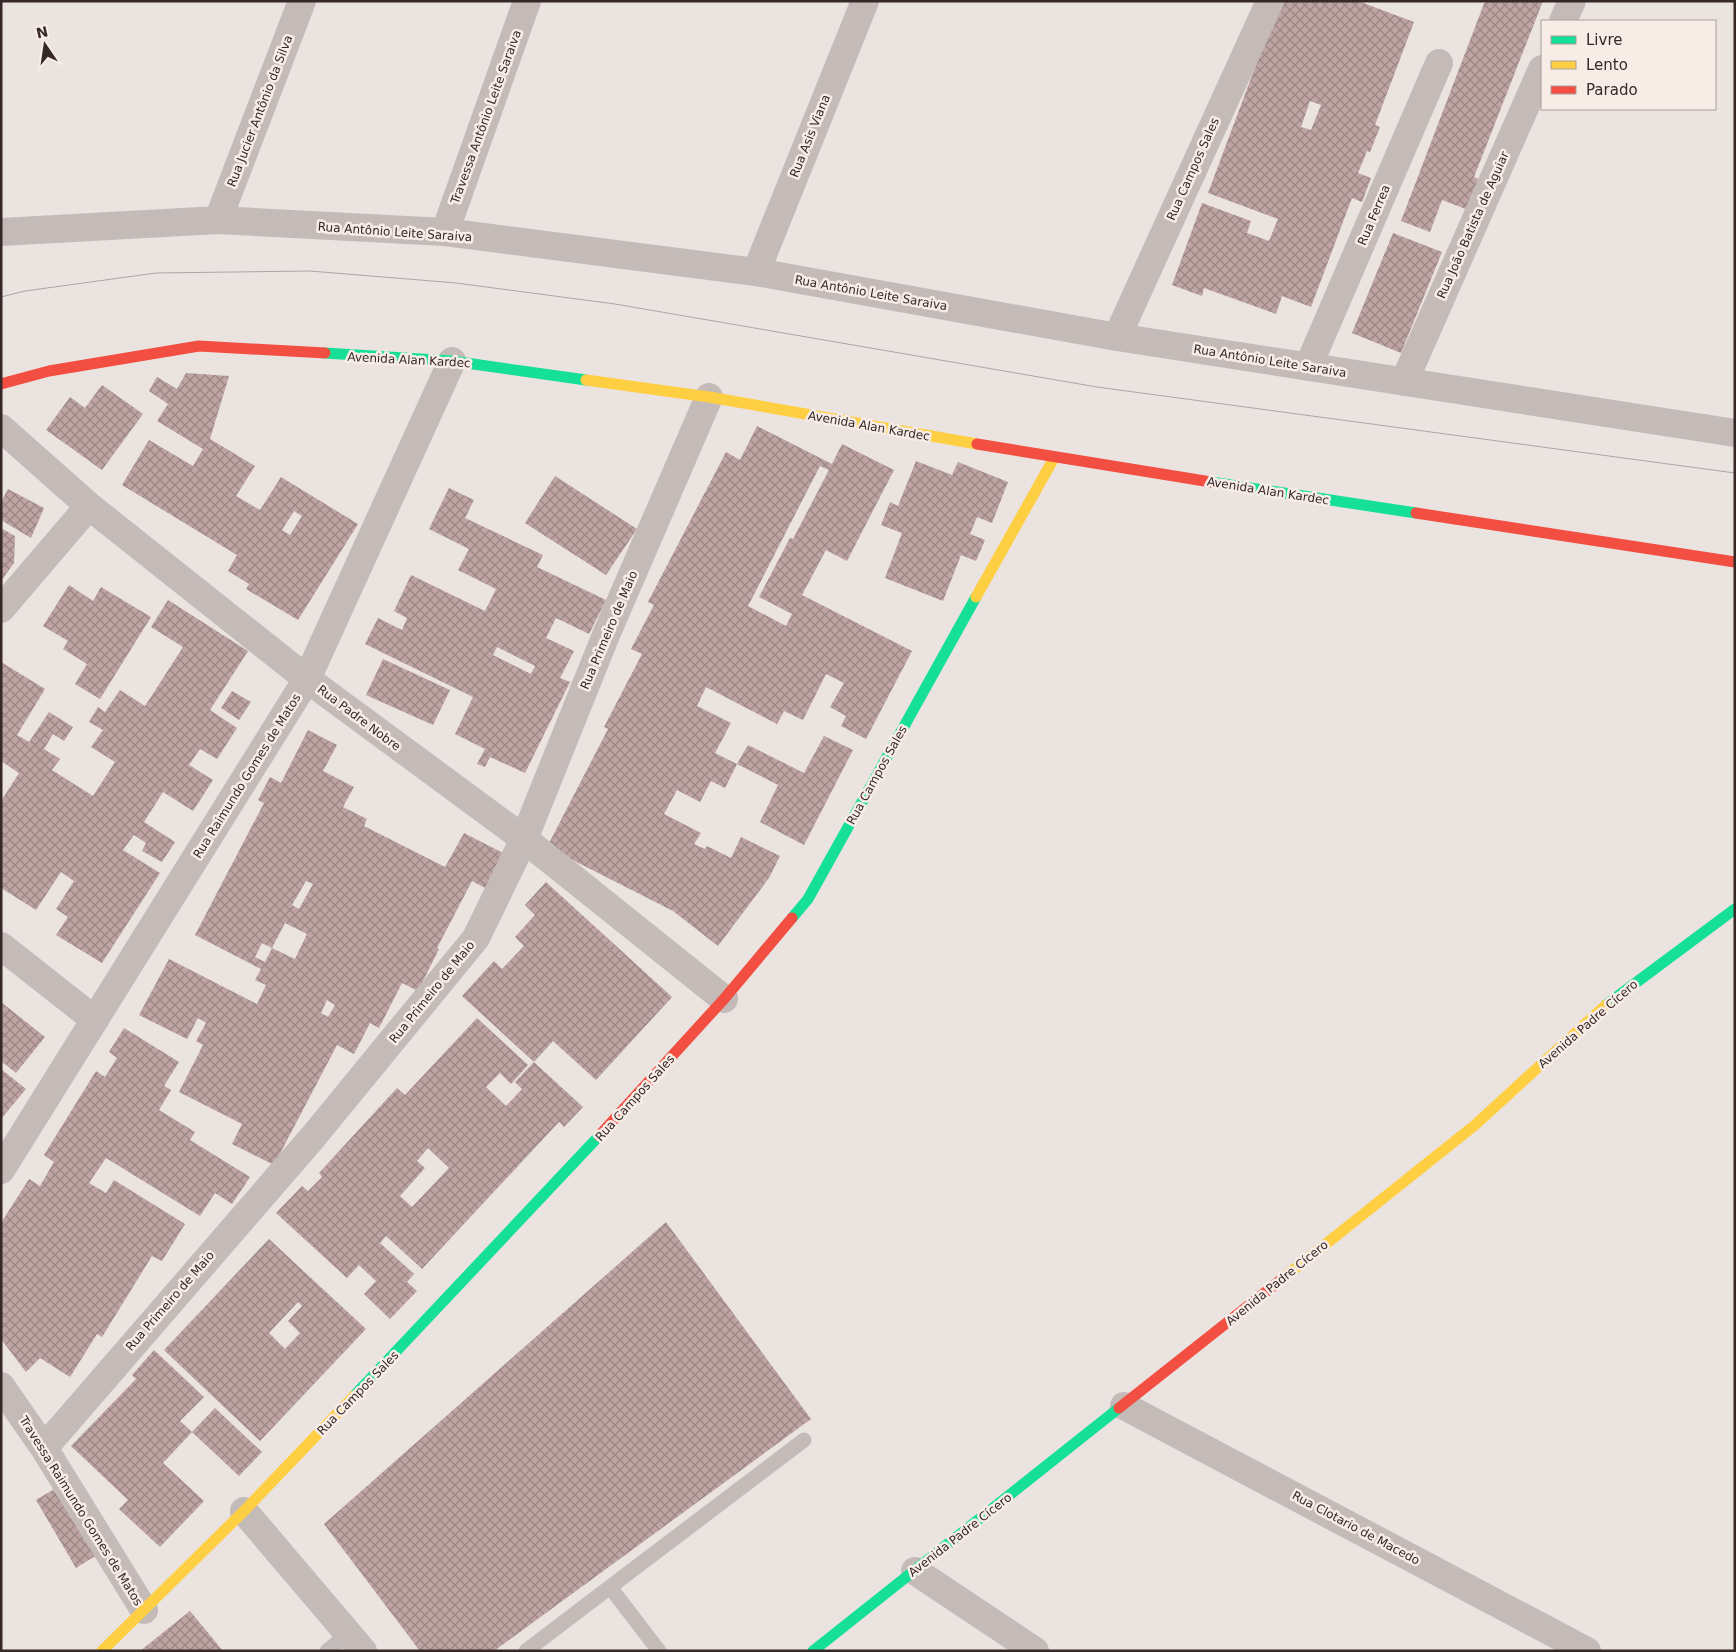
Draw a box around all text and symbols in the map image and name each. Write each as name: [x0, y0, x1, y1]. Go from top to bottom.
north arrow: [20, 20, 70, 70]
legend: [1541, 20, 1716, 110]
text: N: [35, 23, 50, 41]
street label: Travessa Antônio Leite Saraiva: [448, 28, 524, 207]
text: Livre: [1586, 31, 1622, 49]
street label: Rua Jucier Antônio da Silva: [225, 33, 295, 189]
text: Lento: [1586, 56, 1628, 74]
text: Parado: [1586, 81, 1638, 99]
street label: Rua Asis Viana: [787, 93, 833, 179]
street label: Rua Campos Sales: [1164, 115, 1222, 223]
street label: Rua João Batista de Aguiar: [1434, 149, 1512, 301]
street label: Rua Ferrea: [1355, 183, 1393, 247]
street label: Rua Antônio Leite Saraiva: [317, 220, 473, 244]
street label: Rua Antônio Leite Saraiva: [794, 273, 948, 313]
street label: Rua Antônio Leite Saraiva: [1193, 342, 1347, 380]
street label: Avenida Alan Kardec: [347, 350, 471, 370]
street label: Avenida Alan Kardec: [807, 408, 931, 444]
street label: Avenida Alan Kardec: [1206, 474, 1330, 508]
street label: Rua Primeiro de Maio: [578, 569, 640, 691]
street label: Rua Padre Nobre: [315, 682, 403, 754]
street label: Rua Raimundo Gomes de Matos: [190, 691, 304, 861]
street label: Rua Campos Sales: [844, 723, 910, 827]
street label: Rua Primeiro de Maio: [387, 938, 477, 1046]
street label: Avenida Padre Cícero: [1535, 977, 1641, 1071]
street label: Rua Campos Sales: [593, 1052, 677, 1144]
street label: Avenida Padre Cícero: [1223, 1238, 1331, 1328]
street label: Rua Primeiro de Maio: [123, 1248, 217, 1354]
street label: Rua Campos Sales: [314, 1348, 402, 1438]
street label: Travessa Raimundo Gomes de Matos: [16, 1413, 146, 1608]
street label: Rua Clotario de Macedo: [1290, 1488, 1422, 1568]
street label: Avenida Padre Cícero: [906, 1490, 1014, 1580]

